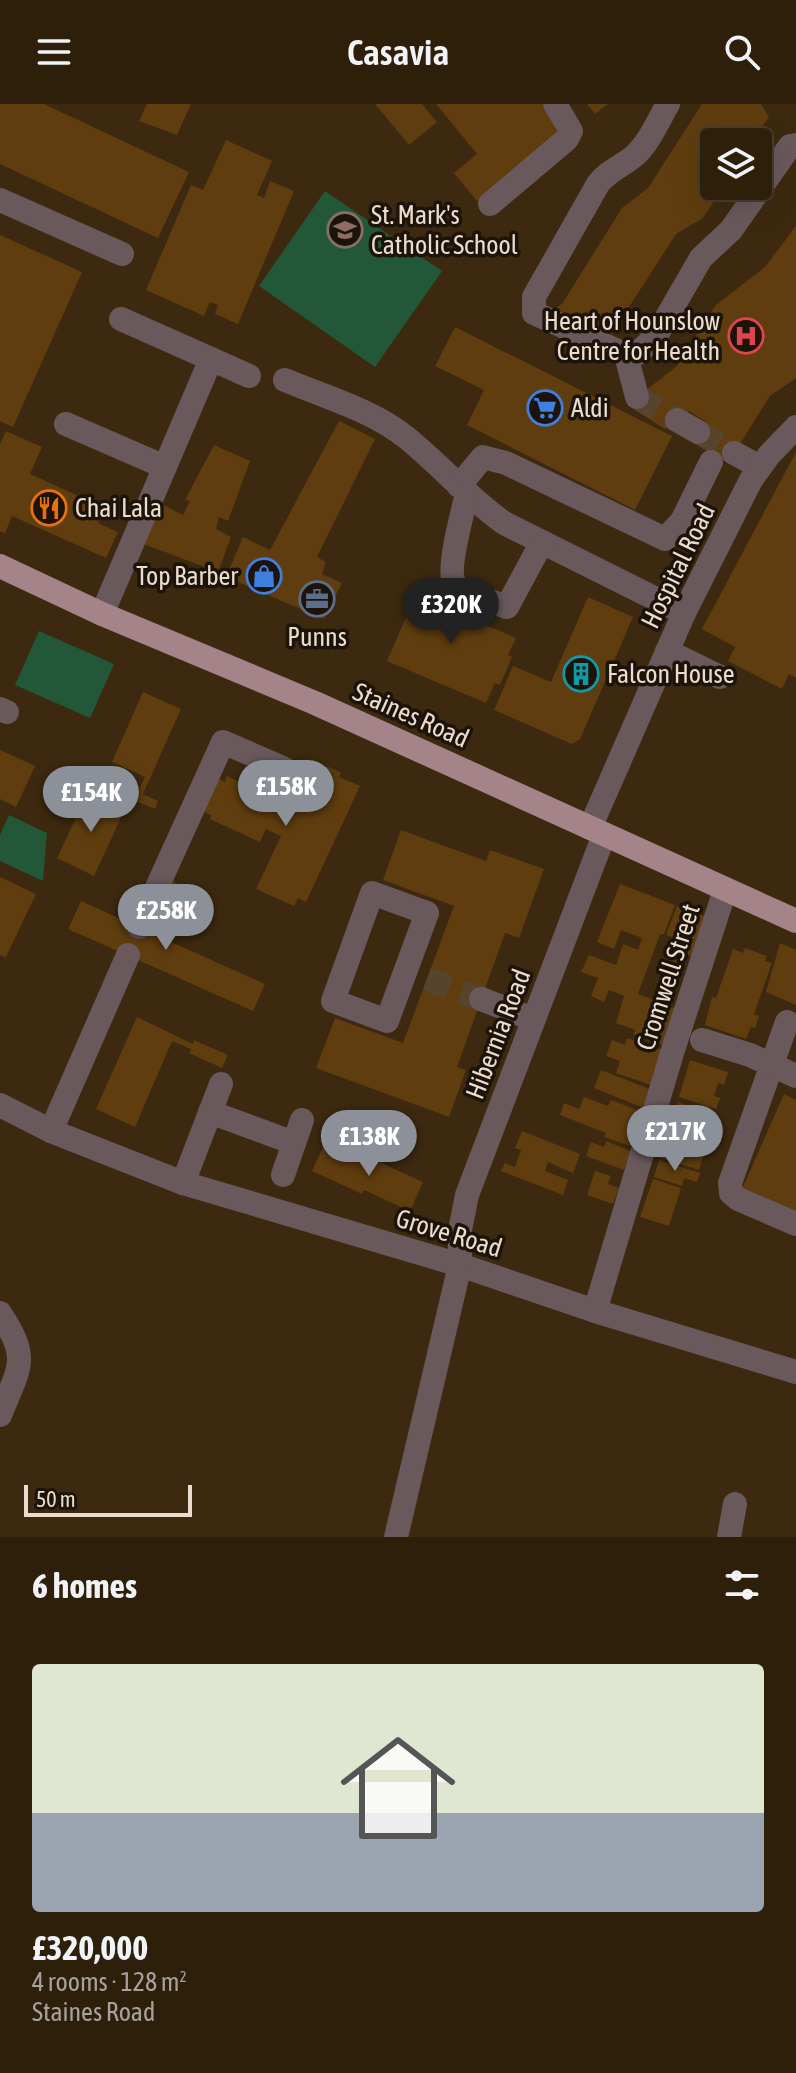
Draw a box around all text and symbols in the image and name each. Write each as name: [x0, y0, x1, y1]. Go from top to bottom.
icon: menu: [32, 30, 76, 74]
icon: search: [720, 30, 764, 74]
text: Casavia: [347, 31, 449, 73]
map controls: [700, 128, 772, 200]
button: layers: [700, 128, 772, 200]
place label: St. Mark's Catholic School: [371, 200, 518, 260]
school or university icon: St. Mark's Catholic School: [326, 211, 364, 249]
place label: Heart of Hounslow Centre for Health: [544, 306, 720, 366]
hospital icon: Heart of Hounslow Centre for Health: [727, 317, 765, 355]
supermarket icon: Aldi: [526, 389, 564, 427]
place label: Aldi: [571, 393, 609, 423]
restaurant icon: Chai Lala: [30, 489, 68, 527]
place label: Chai Lala: [75, 493, 162, 523]
street label: Hospital Road: [635, 499, 721, 633]
shop icon: Top Barber: [245, 557, 283, 595]
place label: Top Barber: [136, 561, 238, 591]
pin: £320K: [395, 578, 507, 646]
office icon: Punns: [298, 580, 336, 618]
text: £320K: [421, 589, 481, 619]
place label: Punns: [287, 622, 347, 652]
building icon: Falcon House: [562, 655, 600, 693]
place label: Falcon House: [607, 659, 735, 689]
street label: Staines Road: [349, 676, 473, 754]
pin: £158K: [230, 760, 342, 828]
pin: £154K: [35, 766, 147, 834]
text: £158K: [256, 771, 316, 801]
text: £154K: [61, 777, 121, 807]
pin: £258K: [110, 884, 222, 952]
text: £258K: [136, 895, 196, 925]
street label: Cromwell Street: [630, 900, 706, 1054]
street label: Hibernia Road: [459, 965, 537, 1103]
pin: £217K: [619, 1105, 731, 1173]
pin: £138K: [313, 1110, 425, 1178]
text: £217K: [645, 1116, 705, 1146]
text: £138K: [339, 1121, 399, 1151]
street label: Grove Road: [393, 1203, 505, 1263]
scale bar: [24, 1481, 192, 1517]
text: 50 m: [36, 1486, 76, 1512]
icon: filters: [720, 1563, 764, 1607]
text: 6 homes: [32, 1566, 137, 1605]
icon: home: [326, 1716, 470, 1860]
text: £320,000: [32, 1928, 148, 1967]
text: 4 rooms · 128 m²: [32, 1967, 187, 1997]
text: Staines Road: [32, 1997, 155, 2027]

